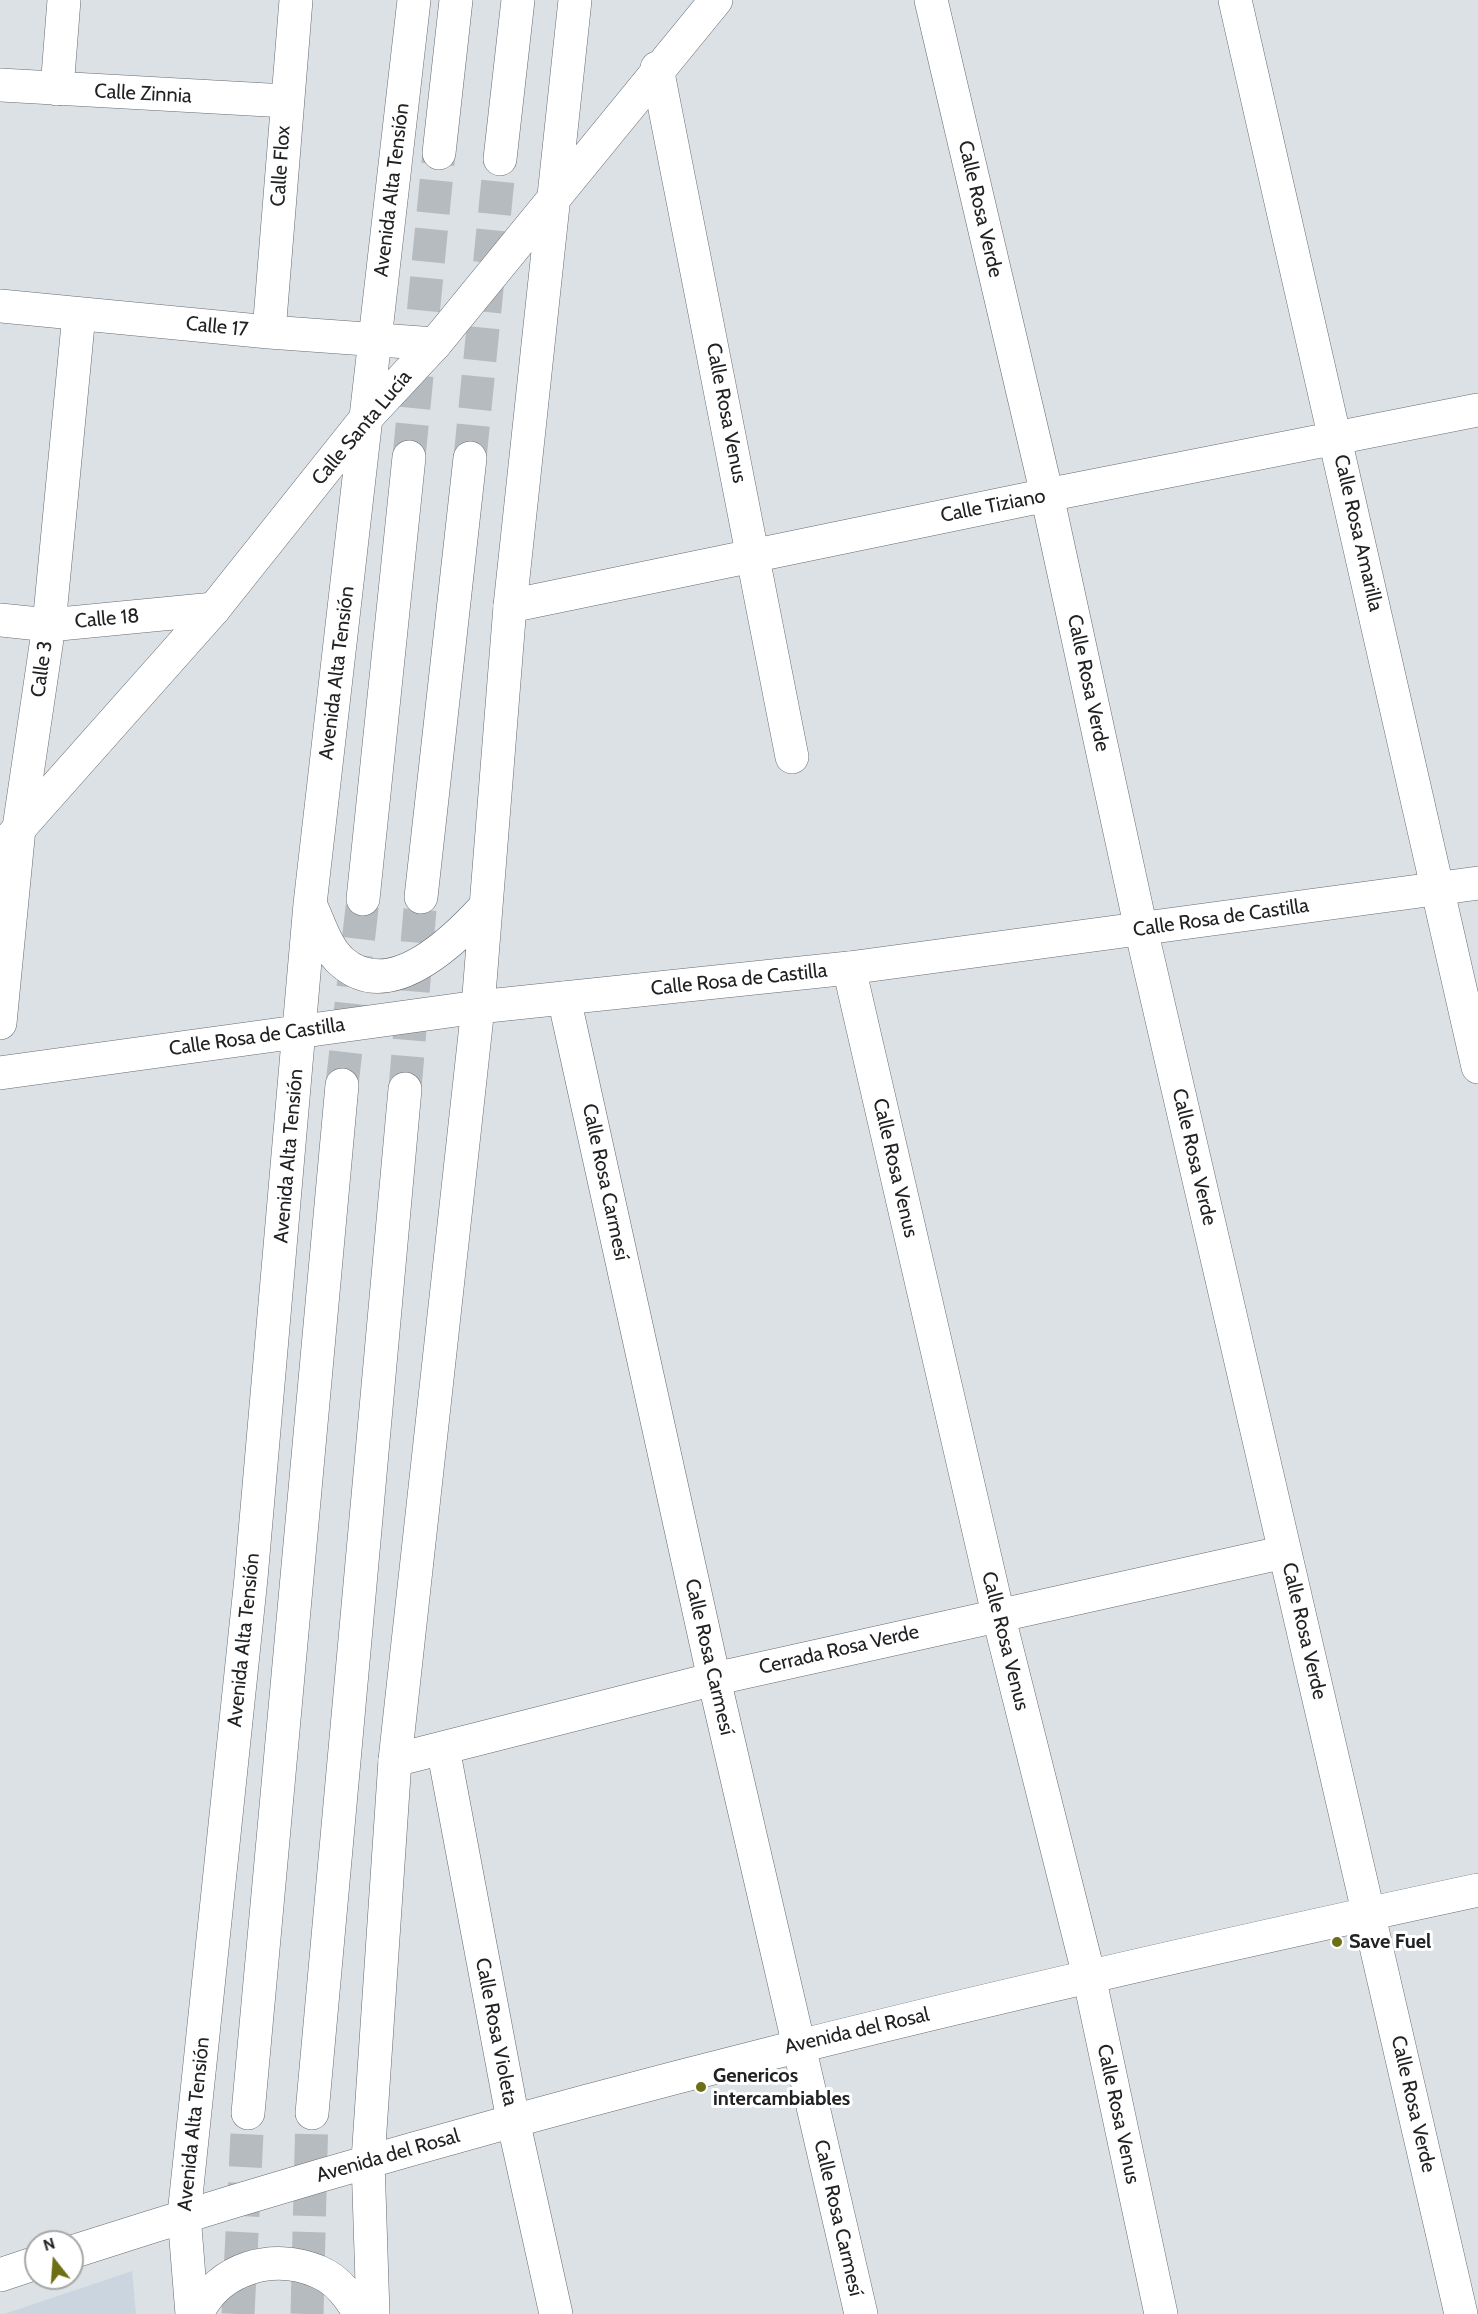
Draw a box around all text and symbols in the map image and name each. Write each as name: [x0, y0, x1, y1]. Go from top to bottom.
street label: Calle Zinnia: [94, 79, 192, 109]
street label: Avenida Alta Tensión: [369, 102, 415, 278]
street label: Calle Flox: [266, 125, 296, 207]
street label: Calle Rosa Verde: [953, 138, 1007, 280]
street label: Calle 17: [185, 312, 249, 342]
street label: Calle Rosa Venus: [701, 341, 751, 485]
street label: Calle Santa Lucía: [307, 366, 417, 490]
street label: Calle Rosa Amarilla: [1328, 452, 1388, 614]
street label: Calle Tiziano: [939, 484, 1047, 528]
street label: Avenida Alta Tensión: [314, 585, 360, 761]
street label: Calle 18: [74, 604, 140, 634]
street label: Calle Rosa Verde: [1062, 612, 1114, 754]
street label: Calle 3: [26, 639, 58, 699]
street label: Calle Rosa de Castilla: [1132, 894, 1310, 942]
street label: Calle Rosa de Castilla: [650, 959, 828, 1001]
street label: Calle Rosa de Castilla: [168, 1013, 346, 1061]
street label: Avenida Alta Tensión: [269, 1068, 309, 1244]
street label: Calle Rosa Verde: [1167, 1086, 1221, 1228]
street label: Calle Rosa Venus: [867, 1096, 923, 1240]
street label: Calle Rosa Carmesí: [577, 1101, 633, 1263]
street label: Avenida Alta Tensión: [223, 1552, 265, 1728]
street label: Calle Rosa Verde: [1277, 1560, 1331, 1702]
street label: Calle Rosa Venus: [976, 1569, 1034, 1713]
street label: Calle Rosa Carmesí: [679, 1577, 739, 1737]
street label: Cerrada Rosa Verde: [757, 1620, 921, 1680]
place label: Save Fuel: [1349, 1930, 1431, 1954]
marker: Save Fuel: [1330, 1935, 1344, 1949]
street label: Calle Rosa Violeta: [470, 1956, 522, 2108]
street label: Avenida del Rosal: [782, 2003, 932, 2059]
street label: Calle Rosa Verde: [1386, 2033, 1440, 2175]
street label: Avenida Alta Tensión: [173, 2036, 215, 2212]
street label: Calle Rosa Venus: [1091, 2042, 1145, 2186]
place label: Genericos intercambiables: [713, 2064, 850, 2111]
marker: Genericos intercambiables: [694, 2080, 708, 2094]
street label: Avenida del Rosal: [314, 2124, 462, 2188]
street label: Calle Rosa Carmesí: [808, 2138, 868, 2298]
north arrow: [24, 2230, 84, 2290]
text: N: [41, 2233, 57, 2255]

